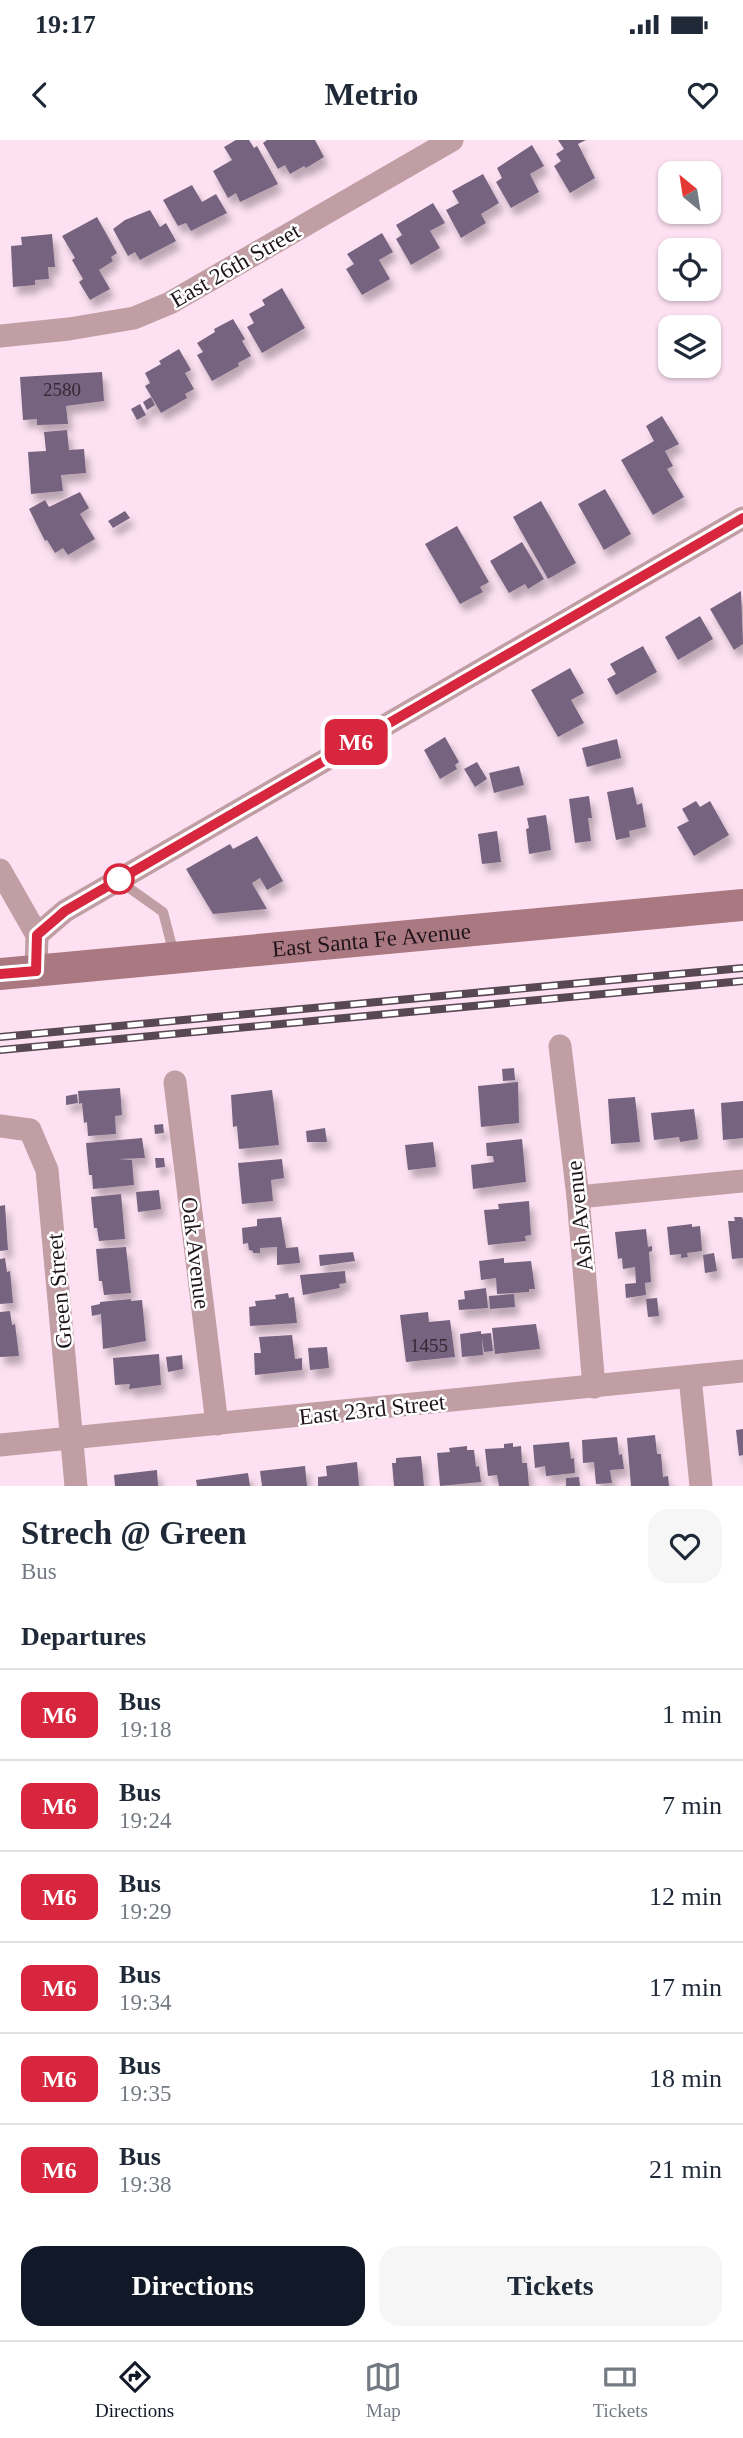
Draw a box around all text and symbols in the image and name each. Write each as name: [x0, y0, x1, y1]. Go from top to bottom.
text: 19:17: [35, 10, 96, 39]
icon: back: [21, 76, 59, 114]
text: Metrio: [324, 76, 419, 112]
icon: heart: [684, 76, 722, 114]
north arrow: [658, 161, 721, 224]
map controls: [658, 161, 721, 378]
street label: East 26th Street: [166, 218, 305, 313]
button: locate: [658, 238, 721, 301]
button: layers: [658, 315, 721, 378]
house number: 2580: [43, 379, 81, 400]
line badge: M6: [324, 719, 388, 765]
text: M6: [339, 729, 373, 755]
unlabelled marker: [104, 864, 134, 894]
street label: East Santa Fe Avenue: [271, 918, 472, 962]
street label: Ash Avenue: [561, 1159, 598, 1273]
street label: Oak Avenue: [176, 1196, 215, 1310]
street label: Green Street: [42, 1232, 77, 1350]
house number: 1455: [410, 1335, 448, 1356]
street label: East 23rd Street: [298, 1389, 447, 1430]
button: heart: [648, 1509, 722, 1583]
text: Strech @ Green: [21, 1515, 247, 1551]
text: Bus: [21, 1559, 57, 1584]
text: Departures: [21, 1622, 146, 1651]
text: Bus: [119, 1687, 161, 1716]
text: 1 min: [662, 1700, 722, 1729]
text: M6: [42, 1702, 77, 1728]
text: 19:18: [119, 1717, 171, 1742]
text: Bus: [119, 1778, 161, 1807]
text: 7 min: [662, 1791, 722, 1820]
text: M6: [42, 1793, 77, 1819]
text: 19:24: [119, 1808, 171, 1833]
text: Bus: [119, 1869, 161, 1898]
text: 12 min: [649, 1882, 722, 1911]
text: M6: [42, 1884, 77, 1910]
text: 19:29: [119, 1899, 171, 1924]
text: Bus: [119, 1960, 161, 1989]
text: 17 min: [649, 1973, 722, 2002]
text: M6: [42, 1975, 77, 2001]
text: 19:34: [119, 1990, 171, 2015]
text: Bus: [119, 2051, 161, 2080]
text: 18 min: [649, 2064, 722, 2093]
text: M6: [42, 2066, 77, 2092]
text: 19:35: [119, 2081, 171, 2106]
text: Bus: [119, 2142, 161, 2171]
text: 21 min: [649, 2155, 722, 2184]
text: M6: [42, 2157, 77, 2183]
text: 19:38: [119, 2172, 171, 2197]
button: Directions: [21, 2246, 365, 2326]
button: Tickets: [379, 2246, 722, 2326]
tab: Directions: [95, 2358, 174, 2422]
tab: Map: [364, 2358, 402, 2422]
tab: Tickets: [593, 2358, 648, 2422]

